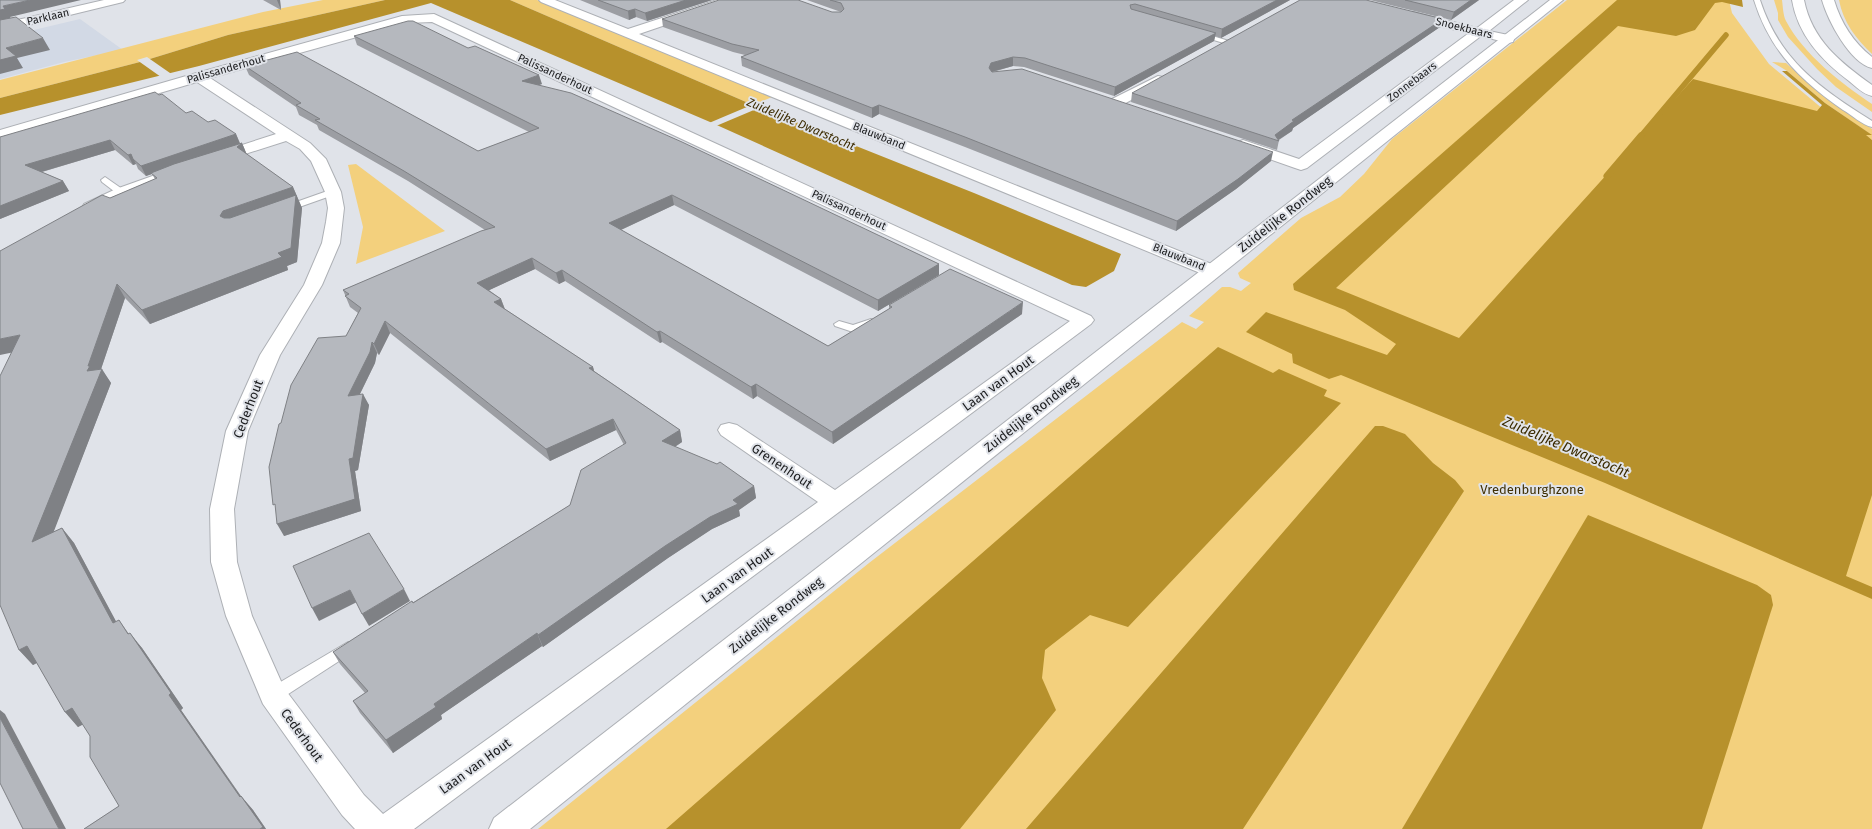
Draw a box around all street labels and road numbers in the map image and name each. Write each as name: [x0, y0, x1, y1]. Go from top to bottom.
street label: Parklaan: [25, 6, 71, 28]
street label: Snoekbaars: [1434, 15, 1494, 41]
street label: Palissanderhout: [516, 51, 594, 97]
street label: Palissanderhout: [186, 52, 267, 86]
street label: Zonnebaars: [1385, 59, 1439, 105]
street label: Blauwband: [851, 120, 907, 152]
street label: Zuidelijke Rondweg: [1235, 173, 1335, 255]
street label: Palissanderhout: [810, 187, 888, 233]
street label: Blauwband: [1151, 241, 1207, 273]
street label: Laan van Hout: [959, 352, 1037, 414]
street label: Zuidelijke Rondweg: [981, 373, 1081, 455]
street label: Cederhout: [230, 377, 266, 440]
street label: Grenenhout: [749, 440, 815, 492]
street label: Laan van Hout: [698, 544, 776, 606]
street label: Zuidelijke Rondweg: [726, 574, 826, 656]
street label: Cederhout: [278, 706, 326, 765]
street label: Laan van Hout: [436, 735, 514, 797]

